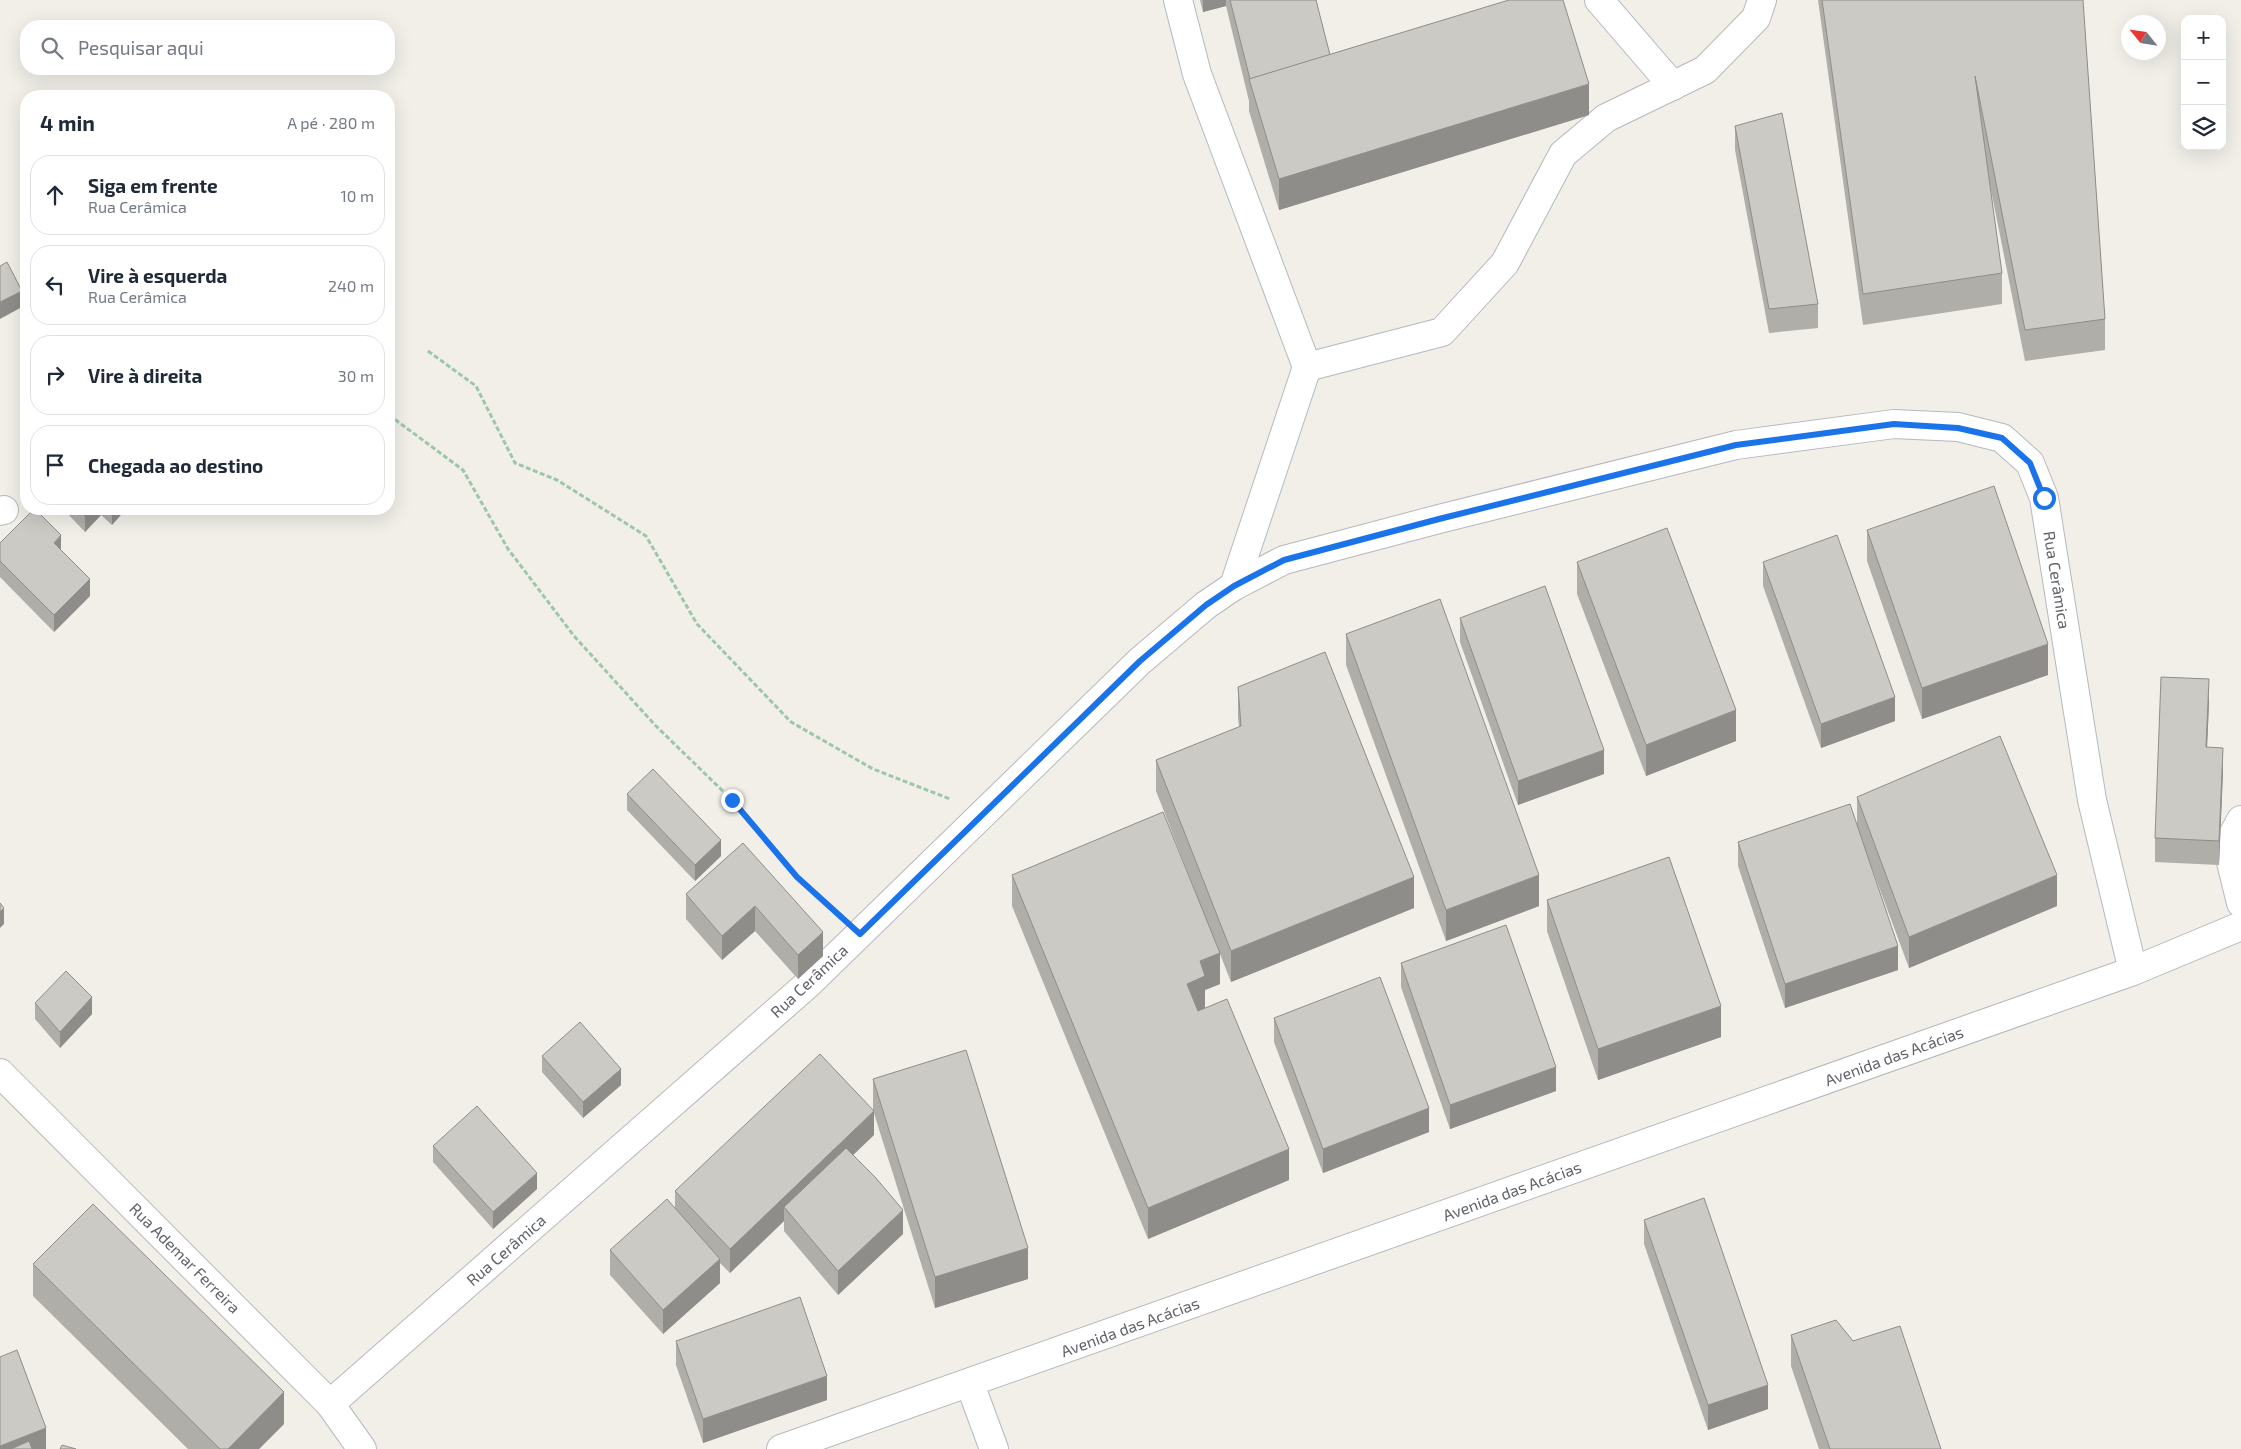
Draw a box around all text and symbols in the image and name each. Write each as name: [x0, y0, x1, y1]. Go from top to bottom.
north arrow: [2121, 15, 2166, 60]
map controls: [2181, 15, 2226, 150]
button: +: [2181, 15, 2226, 60]
search box: [20, 20, 395, 75]
icon: search: [38, 34, 66, 62]
text: Pesquisar aqui: [78, 36, 204, 59]
button: −: [2181, 60, 2226, 105]
button: layers: [2181, 105, 2226, 150]
text: 4 min: [40, 110, 95, 135]
text: A pé · 280 m: [287, 113, 375, 132]
text: Siga em frente: [88, 174, 218, 197]
icon: ahead: [41, 181, 69, 209]
text: 10 m: [340, 186, 374, 205]
text: Rua Cerâmica: [88, 197, 187, 216]
text: Vire à esquerda: [88, 264, 227, 287]
icon: left: [41, 271, 69, 299]
text: 240 m: [328, 276, 374, 295]
text: Rua Cerâmica: [88, 287, 187, 306]
icon: right: [41, 361, 69, 389]
text: Vire à direita: [88, 364, 202, 387]
text: 30 m: [338, 366, 374, 385]
icon: arrive: [41, 451, 69, 479]
text: Chegada ao destino: [88, 454, 263, 477]
route start: [2033, 487, 2056, 510]
street label: Rua Cerâmica: [2040, 530, 2075, 630]
route end: [721, 789, 744, 812]
street label: Rua Cerâmica: [766, 940, 851, 1021]
street label: Avenida das Acácias: [1822, 1022, 1966, 1089]
street label: Avenida das Acácias: [1440, 1157, 1584, 1224]
street label: Rua Ademar Ferreira: [126, 1198, 245, 1317]
street label: Rua Cerâmica: [462, 1210, 549, 1289]
street label: Avenida das Acácias: [1058, 1293, 1202, 1360]

